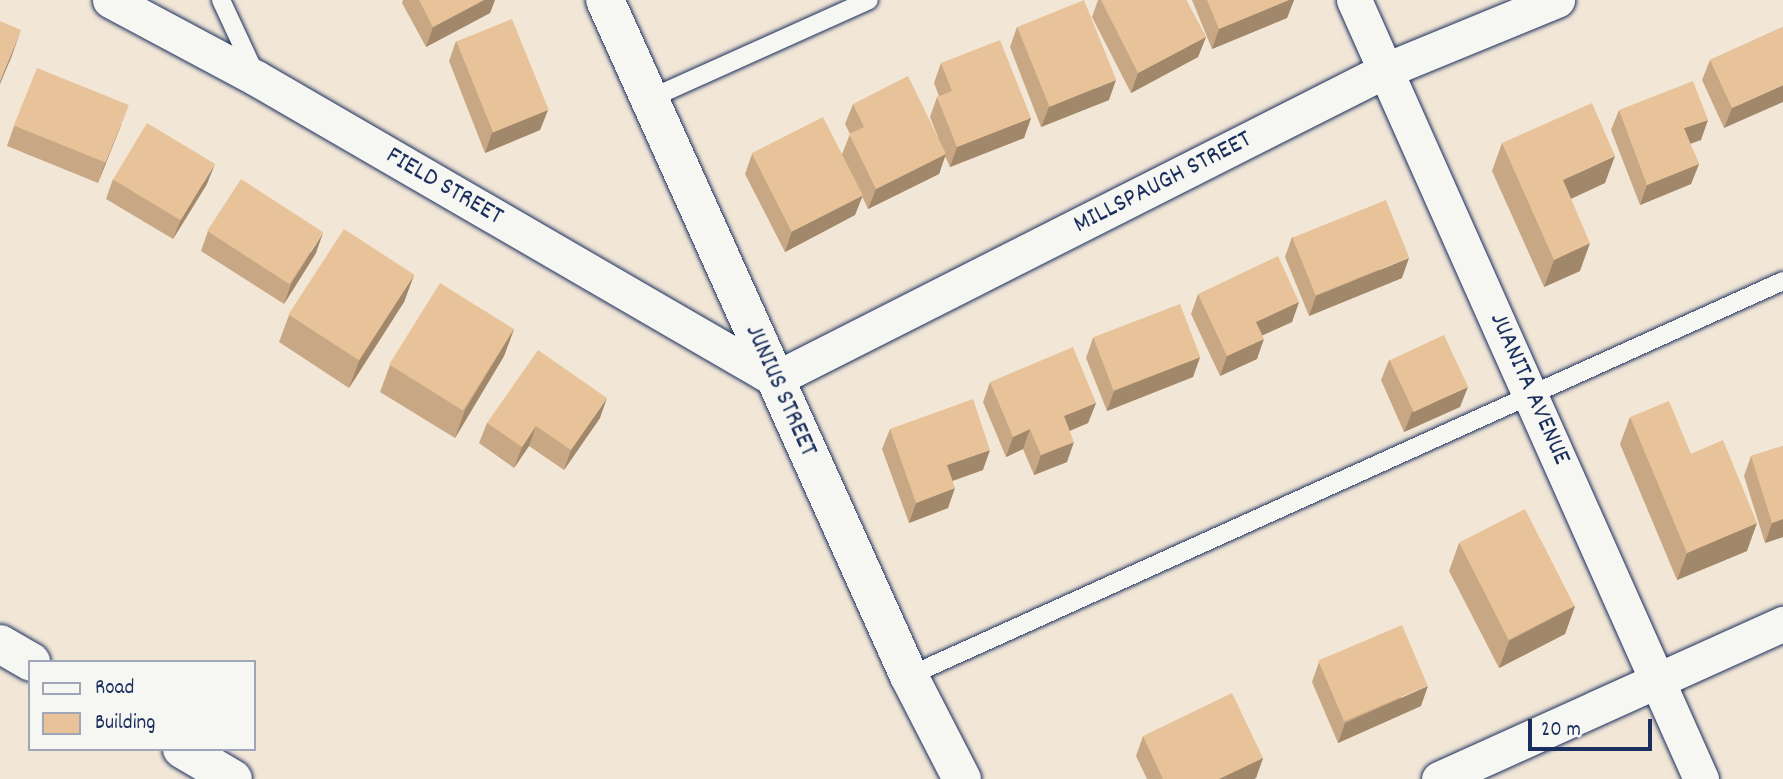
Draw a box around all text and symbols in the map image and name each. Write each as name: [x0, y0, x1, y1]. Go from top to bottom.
street label: MILLSPAUGH STREET: [1069, 125, 1257, 241]
street label: FIELD STREET: [380, 141, 508, 233]
street label: JUANITA AVENUE: [1482, 308, 1576, 470]
street label: JUNIUS STREET: [737, 320, 823, 462]
legend: [28, 660, 256, 751]
text: Road: [95, 674, 134, 704]
scale bar: [1531, 706, 1655, 750]
text: Building: [95, 709, 155, 739]
text: 20 m: [1541, 716, 1581, 746]

